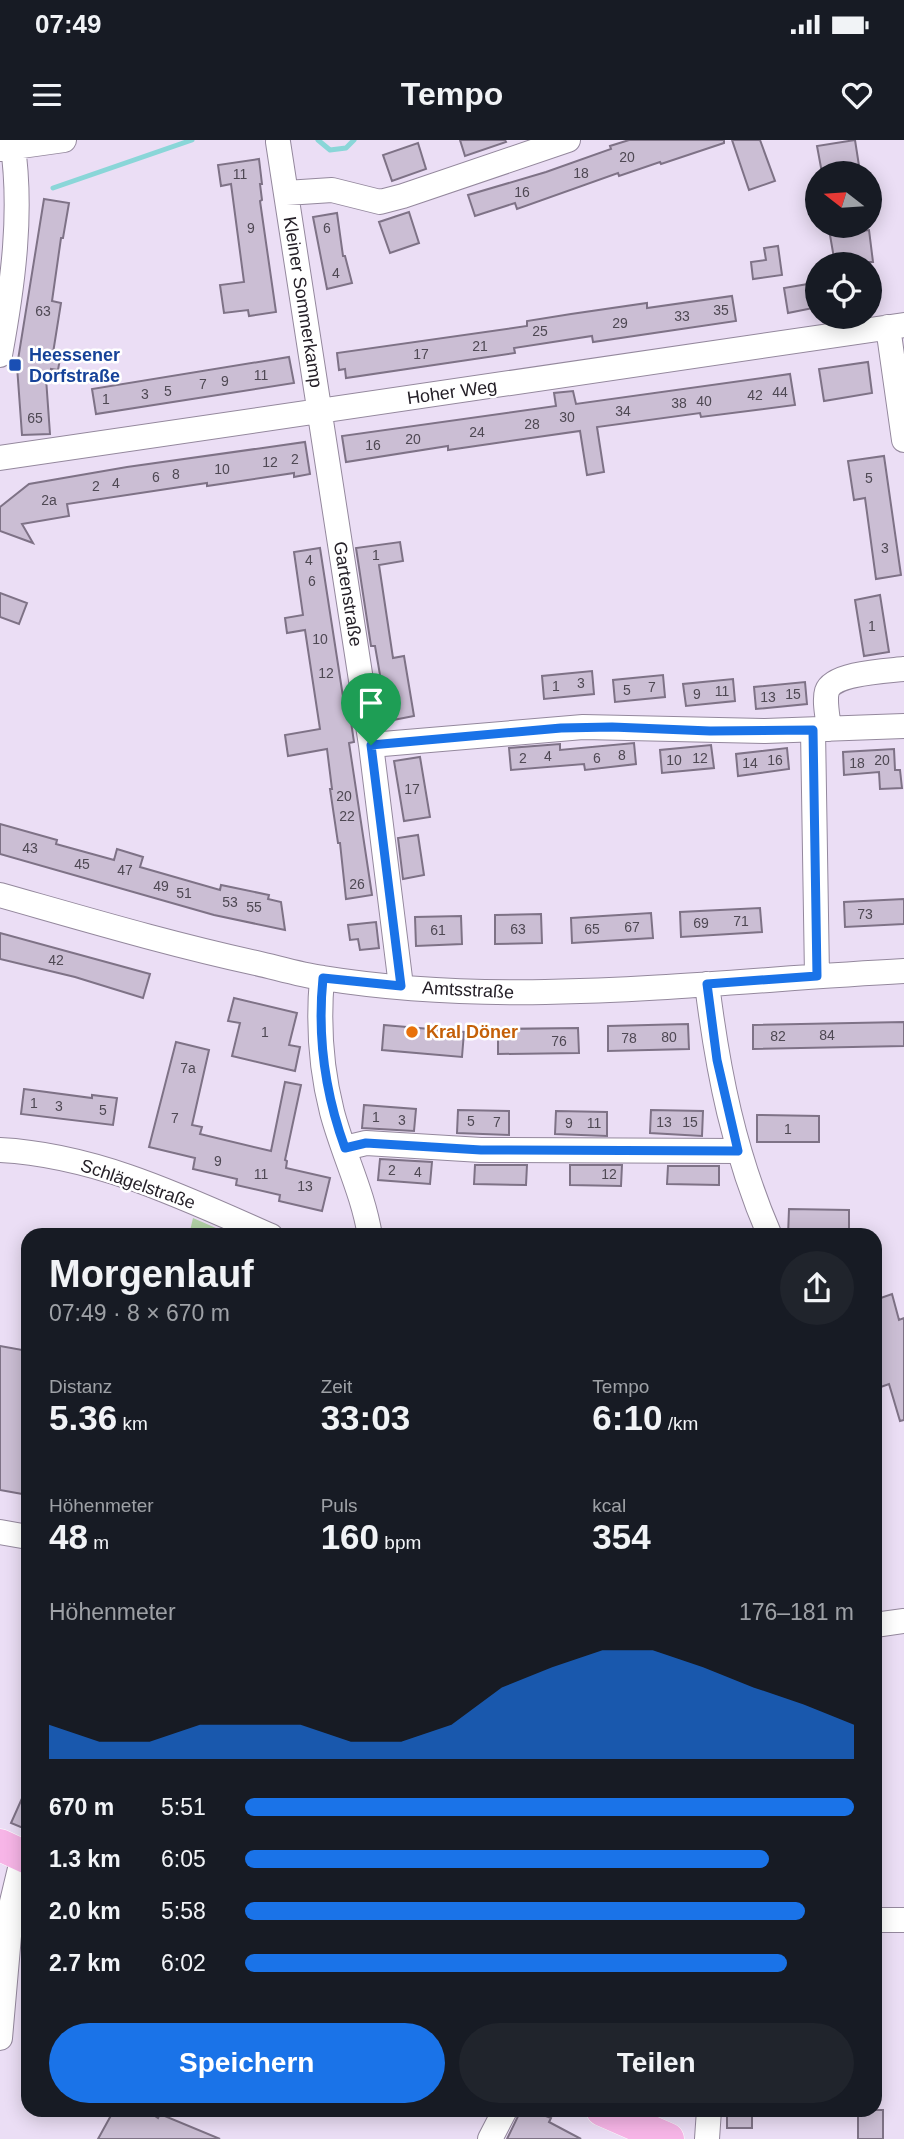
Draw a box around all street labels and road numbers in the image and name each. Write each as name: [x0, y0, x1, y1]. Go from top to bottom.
street label: Kleiner Sommerkamp: [280, 215, 326, 389]
street label: Hoher Weg: [406, 376, 498, 408]
street label: Gartenstraße: [330, 540, 366, 648]
street label: Amtsstraße: [422, 978, 514, 1002]
street label: Schlägelstraße: [78, 1155, 198, 1213]

